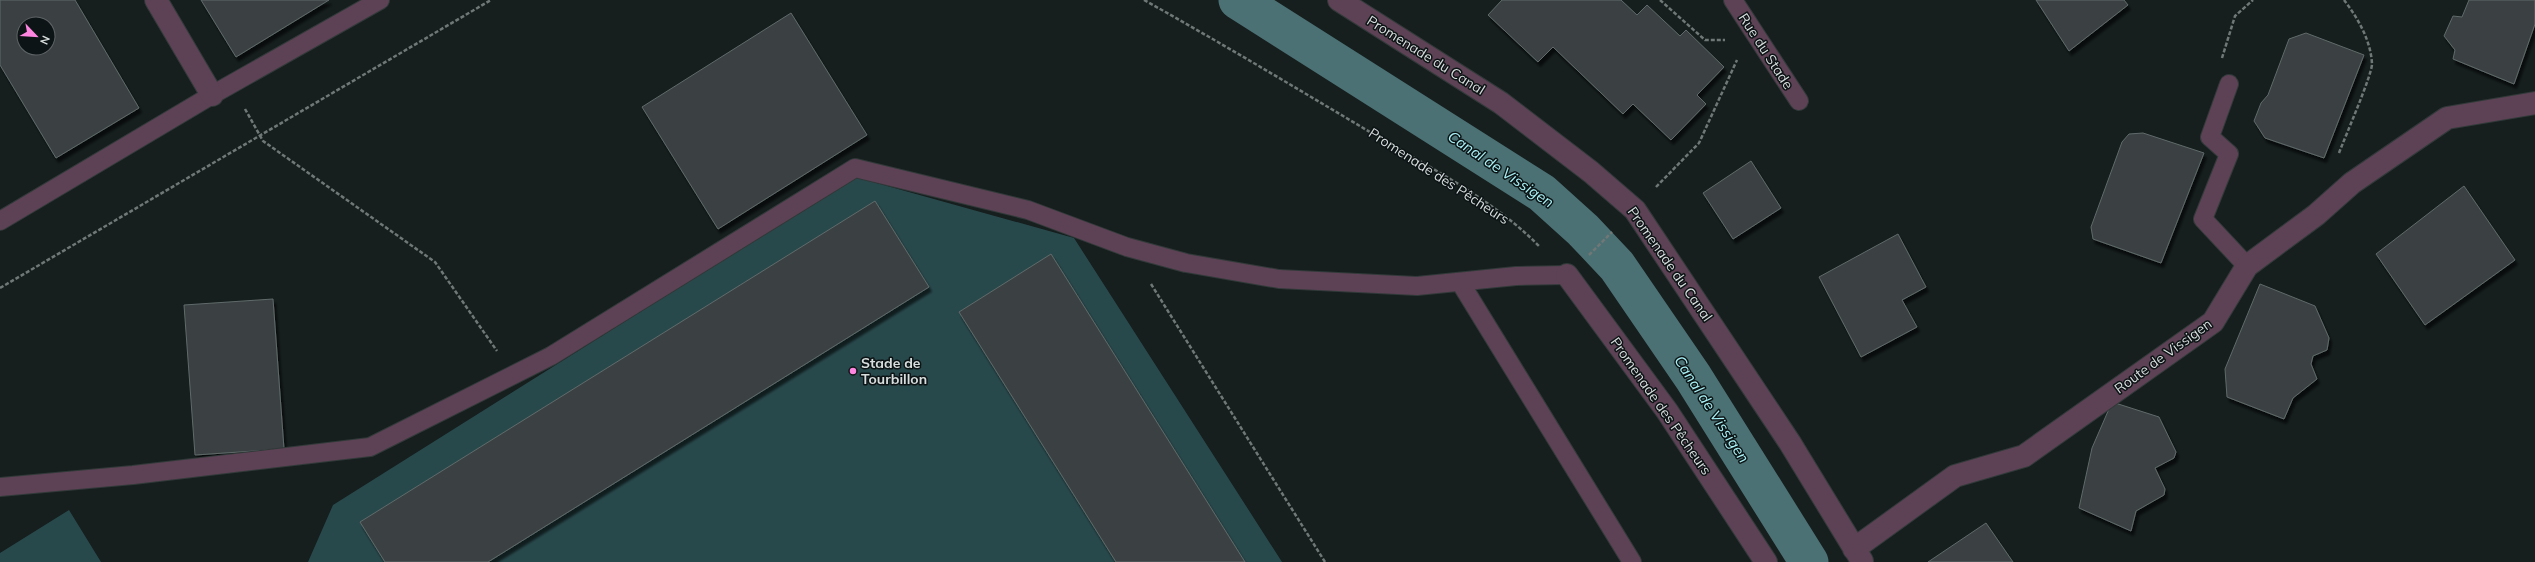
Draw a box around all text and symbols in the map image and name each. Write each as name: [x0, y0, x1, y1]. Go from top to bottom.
street label: Rue du Stade: [1735, 10, 1797, 92]
street label: Promenade du Canal: [1364, 11, 1488, 99]
north arrow: [16, 16, 56, 56]
text: N: [37, 34, 53, 47]
street label: Promenade des Pêcheurs: [1365, 124, 1513, 228]
water label: Canal de Vissigen: [1444, 126, 1558, 212]
street label: Promenade du Canal: [1624, 203, 1716, 325]
street label: Route de Vissigen: [2111, 315, 2215, 397]
street label: Promenade des Pêcheurs: [1607, 334, 1715, 478]
water label: Canal de Vissigen: [1670, 352, 1754, 466]
place label: Stade de Tourbillon: [861, 354, 927, 388]
marker: Stade de Tourbillon: [848, 366, 858, 376]

